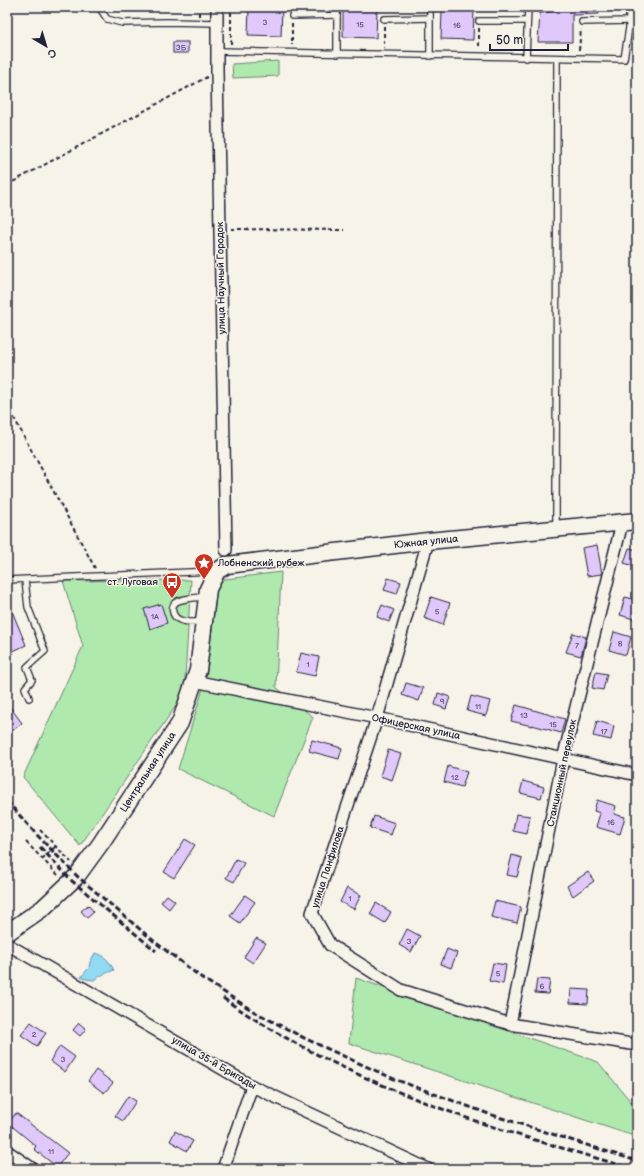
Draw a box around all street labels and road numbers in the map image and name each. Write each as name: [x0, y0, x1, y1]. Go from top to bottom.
street label: улица Научный Городок: [214, 221, 228, 334]
street label: Южная улица: [393, 533, 459, 551]
street label: Офицерская улица: [371, 712, 461, 742]
street label: Станционный переулок: [545, 717, 579, 828]
street label: Центральная улица: [118, 730, 178, 814]
street label: улица Панфилова: [309, 824, 347, 909]
street label: улица 35-й Бригады: [170, 1034, 258, 1092]

